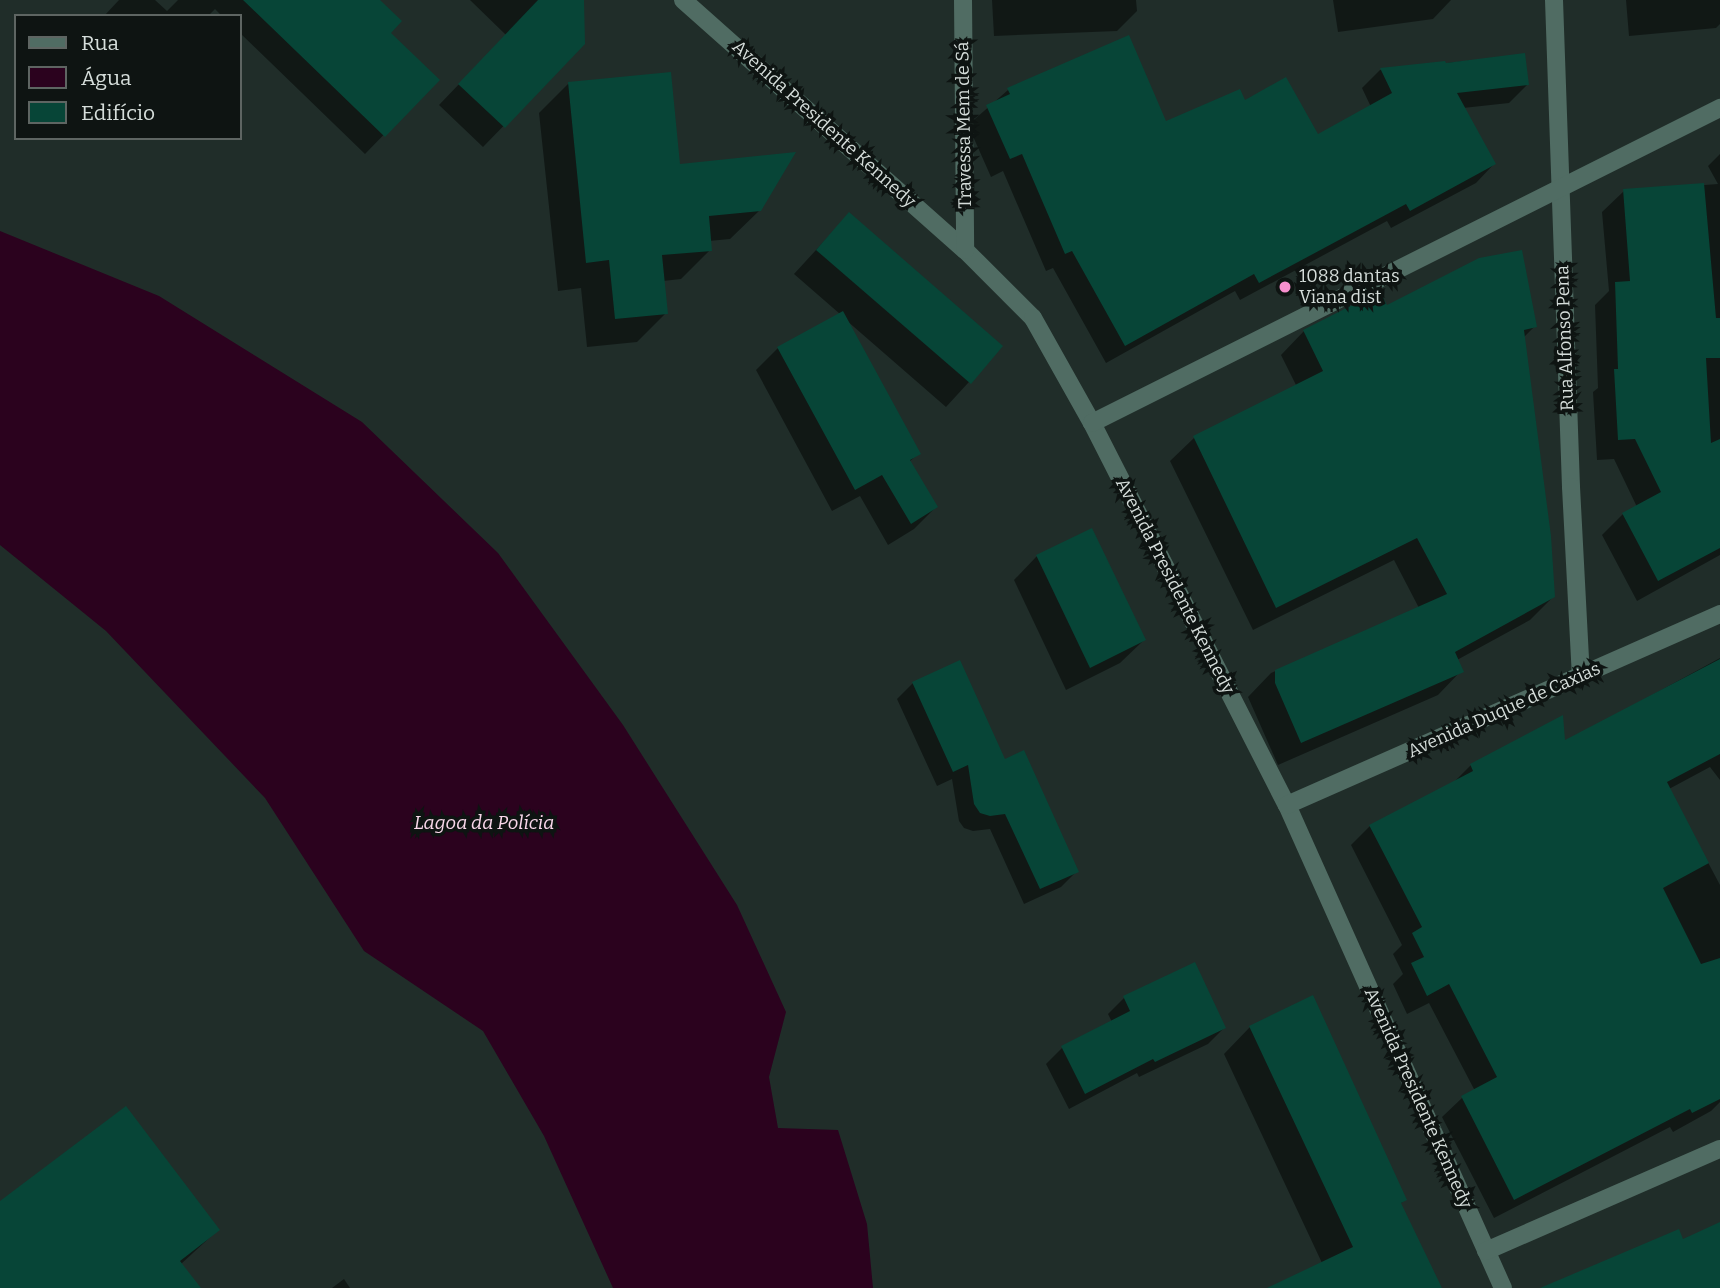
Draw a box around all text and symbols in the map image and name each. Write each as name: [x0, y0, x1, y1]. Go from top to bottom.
legend: [14, 14, 242, 140]
text: Rua: [81, 30, 119, 56]
street label: Avenida Presidente Kennedy: [728, 36, 920, 212]
street label: Travessa Mem de Sá: [952, 41, 976, 209]
text: Água: [81, 65, 132, 91]
text: Edifício: [81, 100, 155, 126]
street label: Rua Alfonso Pena: [1552, 265, 1578, 411]
place label: 1088 dantas Viana dist: [1299, 266, 1400, 308]
marker: 1088 dantas Viana dist: [1277, 279, 1293, 295]
street label: Avenida Presidente Kennedy: [1111, 474, 1239, 698]
street label: Avenida Duque de Caxias: [1404, 658, 1604, 762]
water label: Lagoa da Polícia: [414, 812, 554, 834]
street label: Avenida Presidente Kennedy: [1359, 984, 1477, 1212]

